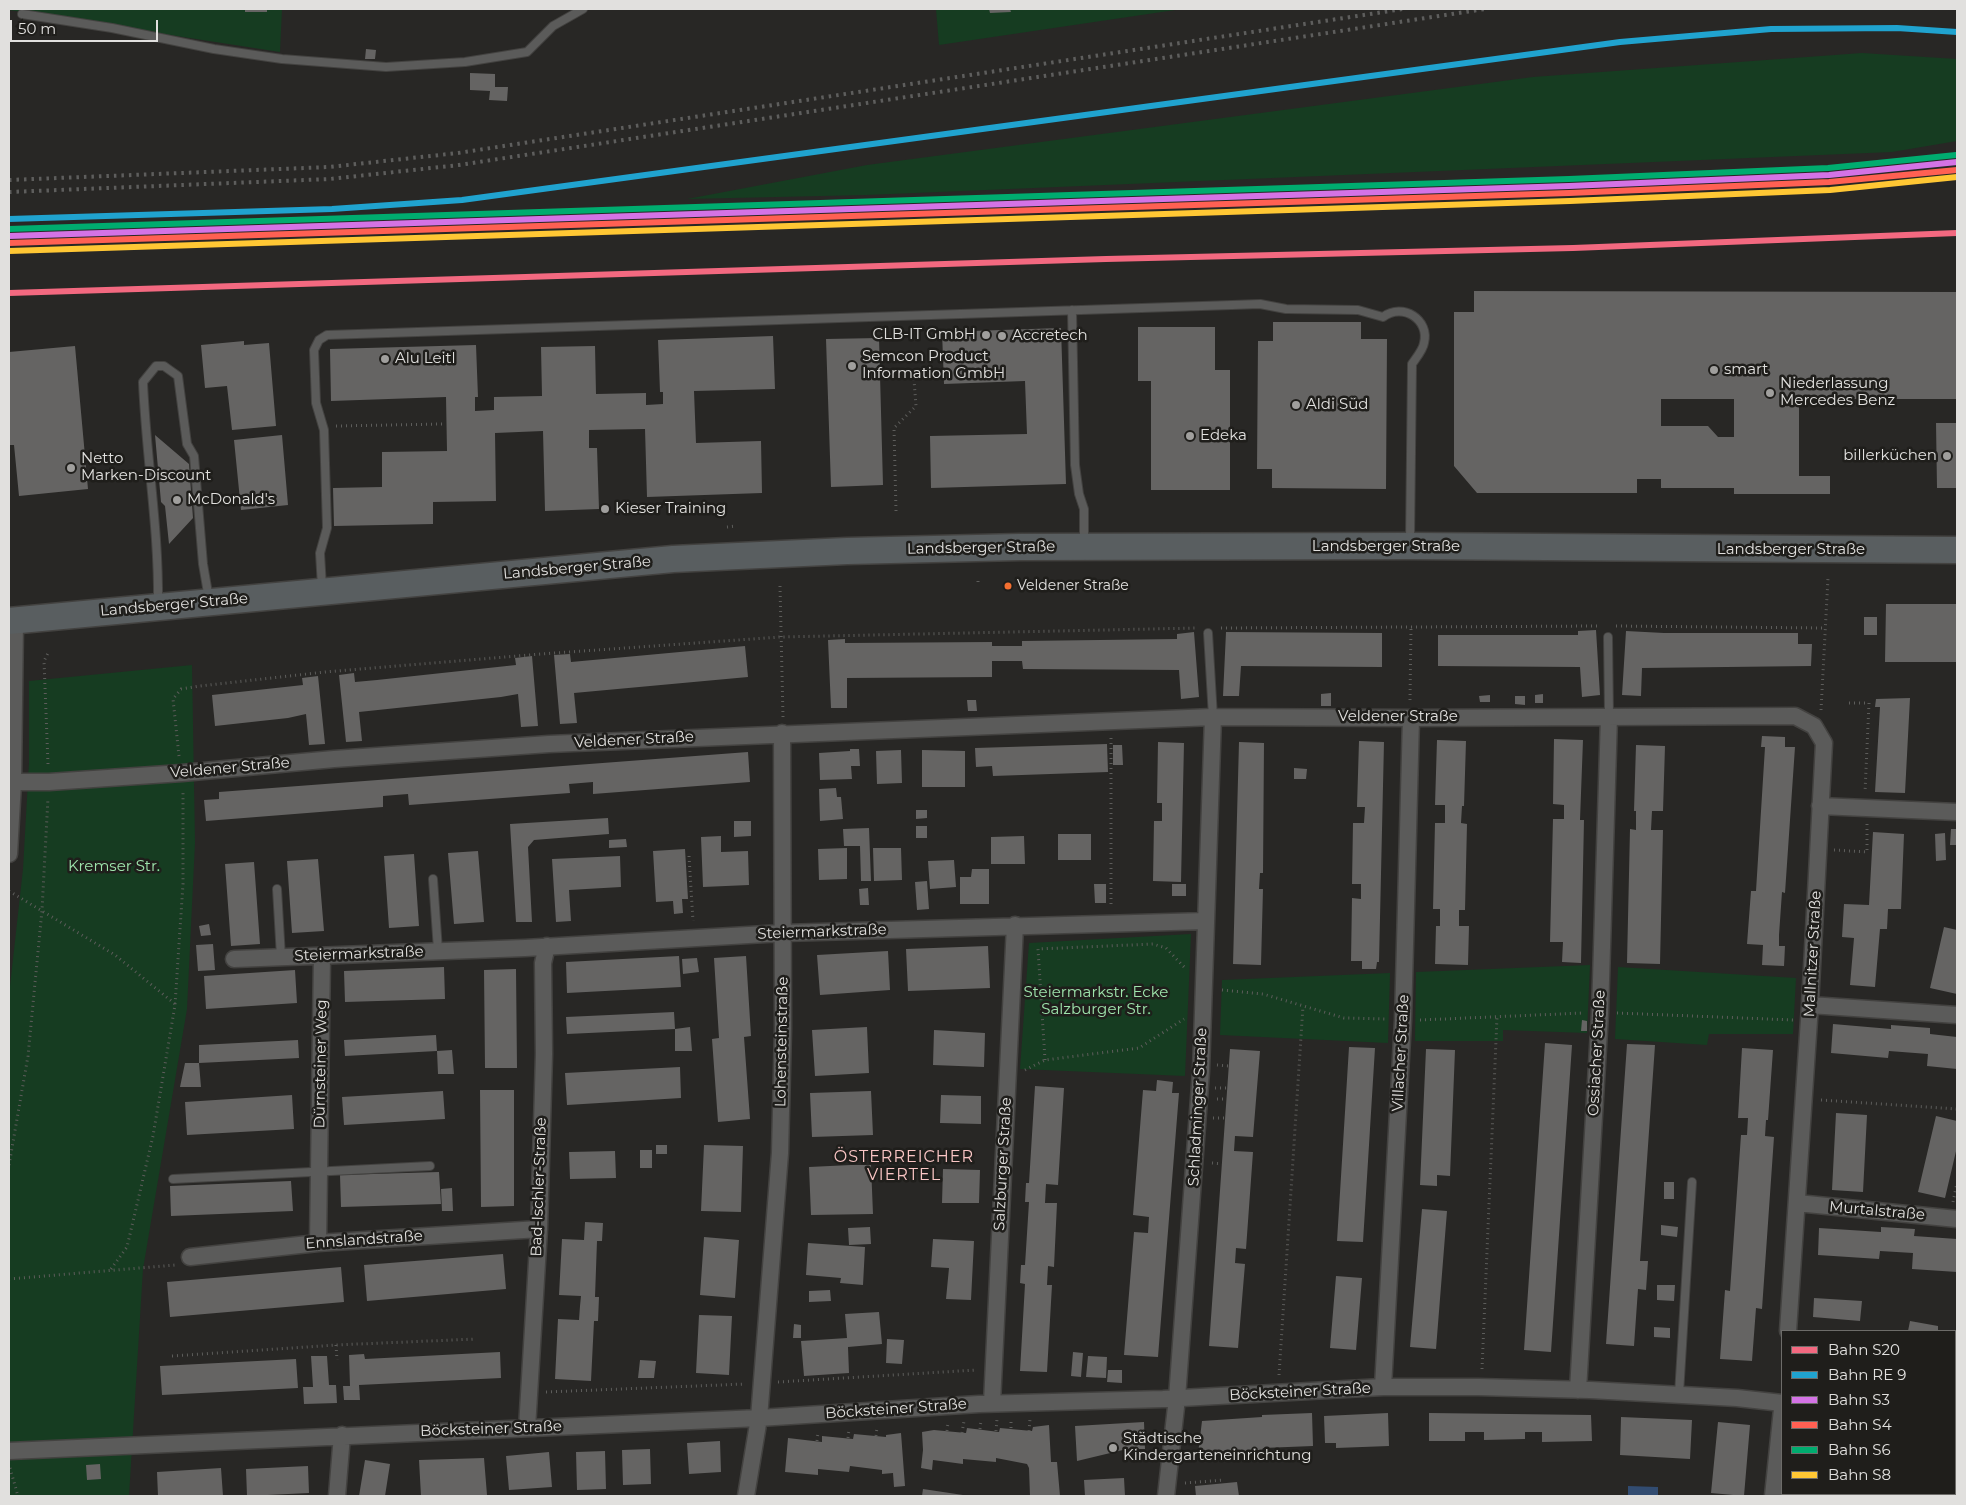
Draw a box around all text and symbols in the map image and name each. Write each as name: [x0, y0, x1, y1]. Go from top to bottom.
scale bar: [12, 10, 160, 42]
text: 50 m: [18, 19, 56, 38]
place label: CLB-IT GmbH: [873, 326, 976, 344]
place label: Accretech: [1012, 327, 1088, 345]
marker: CLB-IT GmbH: [980, 329, 992, 341]
marker: Accretech: [996, 330, 1008, 342]
place label: Semcon Product Information GmbH: [862, 348, 1005, 383]
place label: Alu Leitl: [395, 350, 456, 368]
marker: Alu Leitl: [379, 353, 391, 365]
marker: Semcon Product Information GmbH: [846, 360, 858, 372]
place label: smart: [1724, 361, 1768, 379]
marker: smart: [1708, 364, 1720, 376]
place label: Niederlassung Mercedes Benz: [1780, 375, 1895, 410]
marker: Niederlassung Mercedes Benz: [1764, 387, 1776, 399]
place label: Aldi Süd: [1306, 396, 1368, 414]
marker: Aldi Süd: [1290, 399, 1302, 411]
place label: Edeka: [1200, 427, 1247, 445]
marker: Edeka: [1184, 430, 1196, 442]
place label: billerküchen: [1843, 447, 1937, 465]
place label: Netto Marken-Discount: [81, 450, 211, 485]
marker: billerküchen: [1941, 450, 1953, 462]
marker: Netto Marken-Discount: [65, 462, 77, 474]
place label: McDonald's: [187, 491, 275, 509]
marker: McDonald's: [171, 494, 183, 506]
place label: Kieser Training: [615, 500, 726, 518]
marker: Kieser Training: [599, 503, 611, 515]
street label: Landsberger Straße: [907, 538, 1055, 558]
street label: Landsberger Straße: [1312, 538, 1460, 556]
street label: Landsberger Straße: [1717, 541, 1865, 559]
street label: Landsberger Straße: [502, 553, 652, 583]
place label: Veldener Straße: [1017, 578, 1129, 594]
marker: Veldener Straße: [1003, 581, 1013, 591]
street label: Landsberger Straße: [99, 590, 249, 620]
street label: Veldener Straße: [1338, 708, 1458, 726]
street label: Veldener Straße: [574, 728, 694, 752]
street label: Veldener Straße: [170, 754, 290, 782]
park label: Kremser Str.: [68, 858, 160, 876]
street label: Mallnitzer Straße: [1801, 890, 1825, 1018]
street label: Steiermarkstraße: [757, 921, 887, 943]
street label: Steiermarkstraße: [294, 943, 424, 965]
street label: Lohensteinstraße: [772, 977, 792, 1107]
park label: Steiermarkstr. Ecke Salzburger Str.: [1024, 984, 1168, 1019]
street label: Ossiacher Straße: [1585, 989, 1609, 1117]
street label: Villacher Straße: [1389, 994, 1413, 1112]
street label: Dürnsteiner Weg: [311, 999, 331, 1129]
street label: Schladminger Straße: [1185, 1027, 1211, 1187]
street label: Salzburger Straße: [991, 1097, 1015, 1231]
street label: Bad-Ischler-Straße: [528, 1117, 550, 1257]
district label: ÖSTERREICHER VIERTEL: [832, 1147, 976, 1185]
street label: Murtalstraße: [1828, 1198, 1926, 1224]
street label: Ennslandstraße: [305, 1227, 423, 1253]
legend: [1781, 1330, 1956, 1495]
text: Bahn S20: [1828, 1340, 1900, 1359]
text: Bahn RE 9: [1828, 1365, 1906, 1384]
street label: Böcksteiner Straße: [1229, 1379, 1371, 1405]
text: Bahn S3: [1828, 1390, 1890, 1409]
street label: Böcksteiner Straße: [825, 1395, 967, 1423]
text: Bahn S4: [1828, 1415, 1892, 1434]
street label: Böcksteiner Straße: [420, 1418, 562, 1440]
place label: Städtische Kindergarteneinrichtung: [1123, 1430, 1311, 1465]
text: Bahn S6: [1828, 1440, 1891, 1459]
marker: Städtische Kindergarteneinrichtung: [1107, 1442, 1119, 1454]
text: Bahn S8: [1828, 1465, 1891, 1484]

